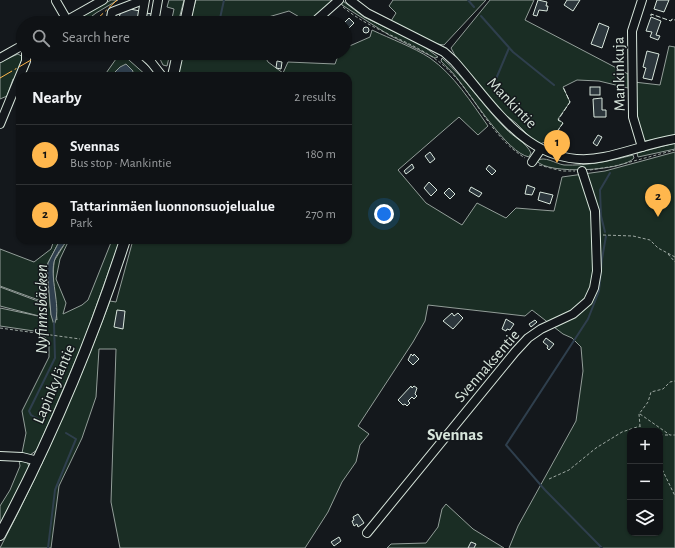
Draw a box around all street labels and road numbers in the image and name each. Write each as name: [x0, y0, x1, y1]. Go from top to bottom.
street label: Mankinkuja: [610, 37, 629, 111]
street label: Mankintie: [484, 75, 540, 131]
street label: Svennaksentie: [451, 327, 523, 405]
street label: Lapinkyläntie: [30, 342, 79, 426]

